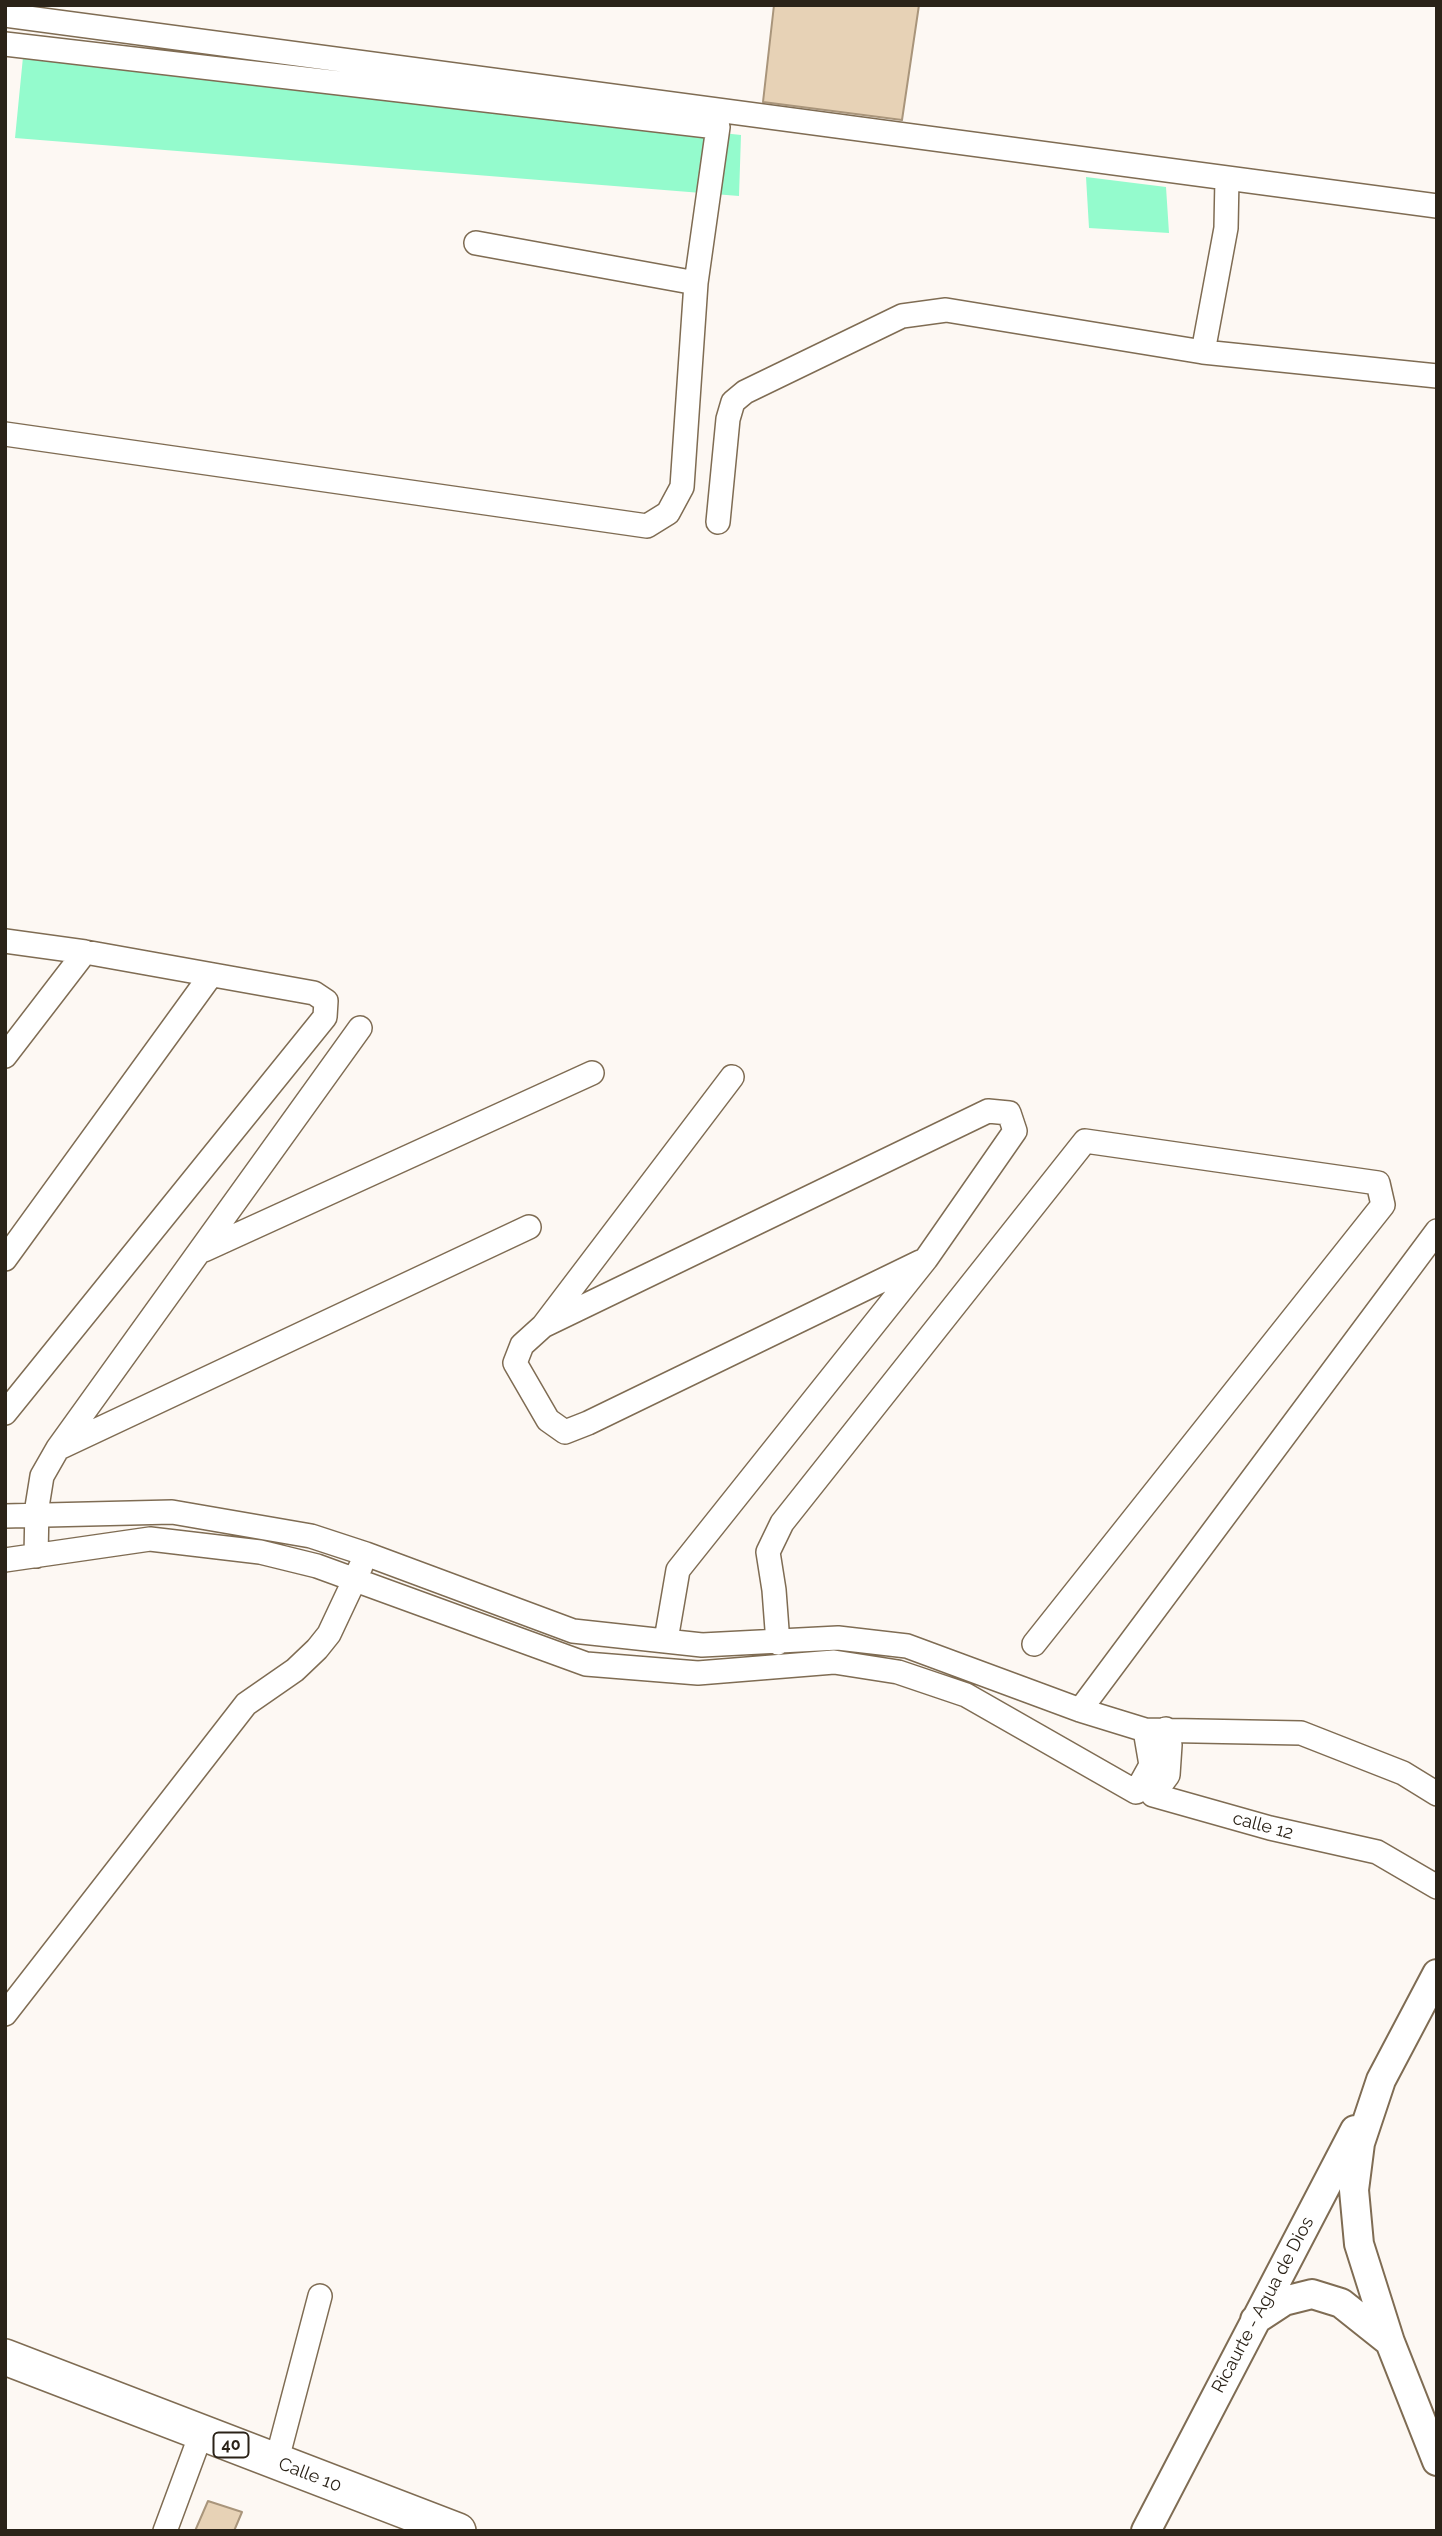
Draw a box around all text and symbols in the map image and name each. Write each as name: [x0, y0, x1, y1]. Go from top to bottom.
street label: calle 12: [1230, 1808, 1296, 1844]
street label: Ricaurte - Agua de Dios: [1207, 2213, 1319, 2397]
road number: 40: [214, 2432, 248, 2458]
street label: Calle 10: [275, 2453, 345, 2497]

